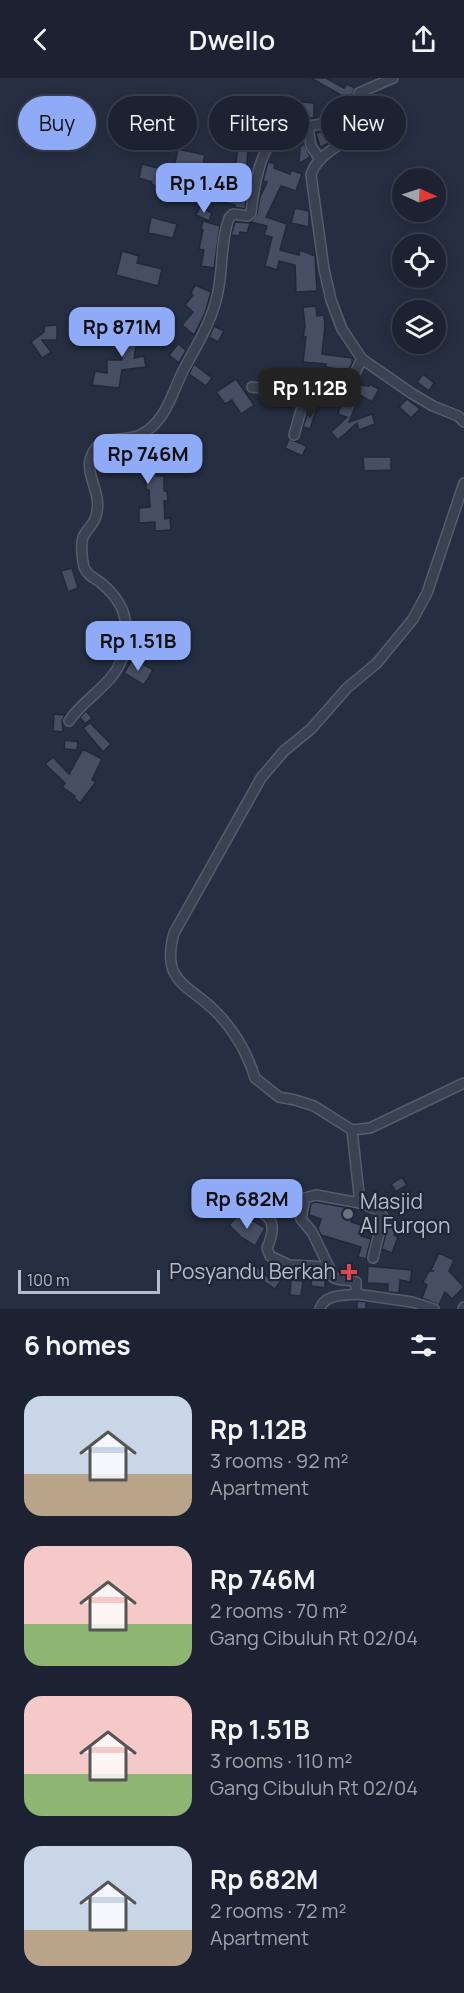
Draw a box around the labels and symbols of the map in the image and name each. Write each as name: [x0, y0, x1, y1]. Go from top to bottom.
pin: Rp 1.4B: [149, 163, 259, 214]
north arrow: [392, 168, 446, 222]
pin: Rp 871M: [67, 307, 177, 358]
pin: Rp 1.12B: [248, 368, 372, 419]
pin: Rp 746M: [93, 434, 203, 485]
pin: Rp 1.51B: [76, 621, 200, 672]
pin: Rp 682M: [192, 1179, 302, 1230]
place label: Masjid Al Furqon: [360, 1187, 450, 1239]
marker: Masjid Al Furqon: [341, 1207, 355, 1221]
place label: Posyandu Berkah: [169, 1257, 336, 1285]
marker: Posyandu Berkah: [340, 1263, 358, 1281]
scale bar: [18, 1267, 160, 1294]

